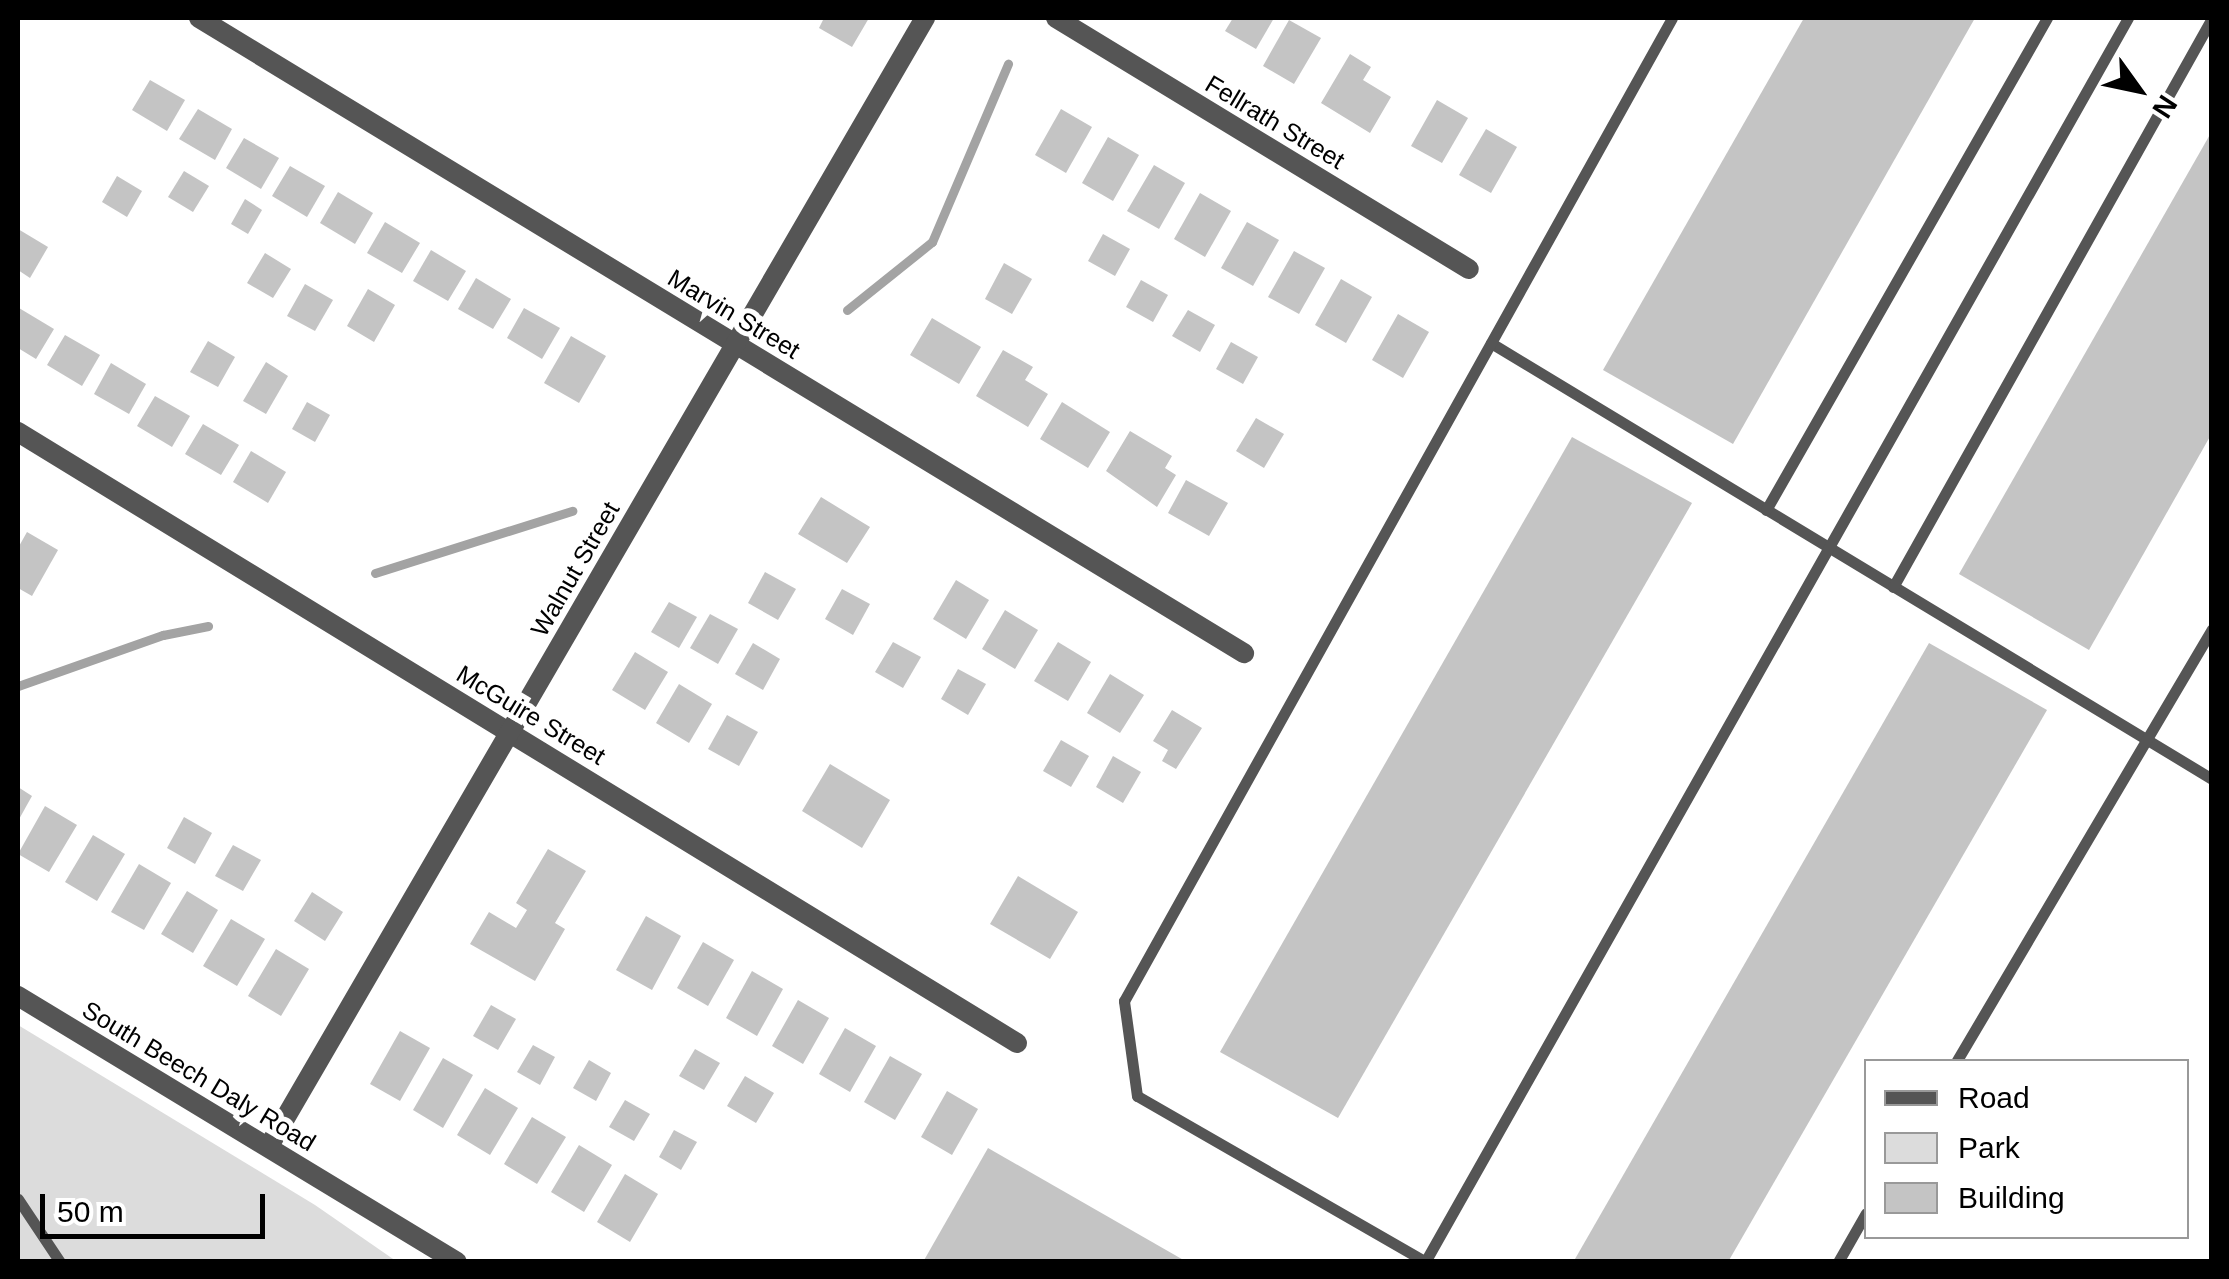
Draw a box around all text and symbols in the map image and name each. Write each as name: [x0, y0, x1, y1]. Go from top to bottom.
north arrow: [2089, 40, 2189, 140]
street label: Fellrath Street: [1200, 69, 1350, 175]
text: N: [2146, 90, 2183, 124]
street label: Marvin Street: [663, 263, 805, 365]
street label: Walnut Street: [524, 496, 626, 642]
street label: McGuire Street: [451, 659, 611, 771]
street label: South Beech Daly Road: [77, 994, 321, 1158]
legend: [1864, 1059, 2189, 1239]
text: Road: [1958, 1081, 2030, 1114]
text: Park: [1958, 1131, 2020, 1164]
scale bar: [45, 1174, 270, 1236]
text: Building: [1958, 1181, 2065, 1214]
text: 50 m: [57, 1195, 124, 1228]

